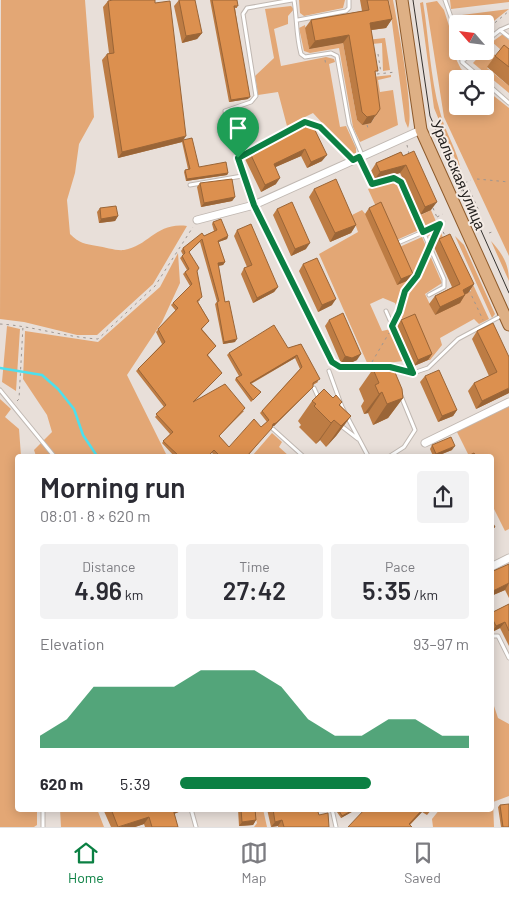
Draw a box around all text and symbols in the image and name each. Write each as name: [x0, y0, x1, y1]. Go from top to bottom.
north arrow: [449, 15, 494, 60]
map controls: [449, 15, 494, 115]
button: locate: [449, 70, 494, 115]
pin: [217, 107, 259, 158]
icon: arrive: [224, 114, 252, 142]
street label: Уральская улица: [428, 117, 490, 233]
text: Morning run: [40, 470, 186, 504]
button: share: [417, 471, 469, 523]
text: 08:01 · 8 × 620 m: [40, 506, 151, 525]
text: Distance: [82, 558, 136, 575]
text: Time: [239, 558, 270, 575]
text: Pace: [385, 558, 415, 575]
text: 4.96: [74, 575, 122, 605]
text: 27:42: [223, 575, 286, 605]
text: 5:35: [362, 575, 411, 605]
text: km: [122, 586, 143, 603]
text: /km: [411, 586, 438, 603]
text: Elevation: [40, 634, 104, 653]
text: 93–97 m: [413, 634, 469, 653]
text: 620 m: [40, 774, 83, 793]
text: 5:39: [120, 774, 150, 793]
tab: Home: [68, 839, 104, 886]
tab: Map: [240, 839, 268, 886]
tab: Saved: [404, 839, 441, 886]

